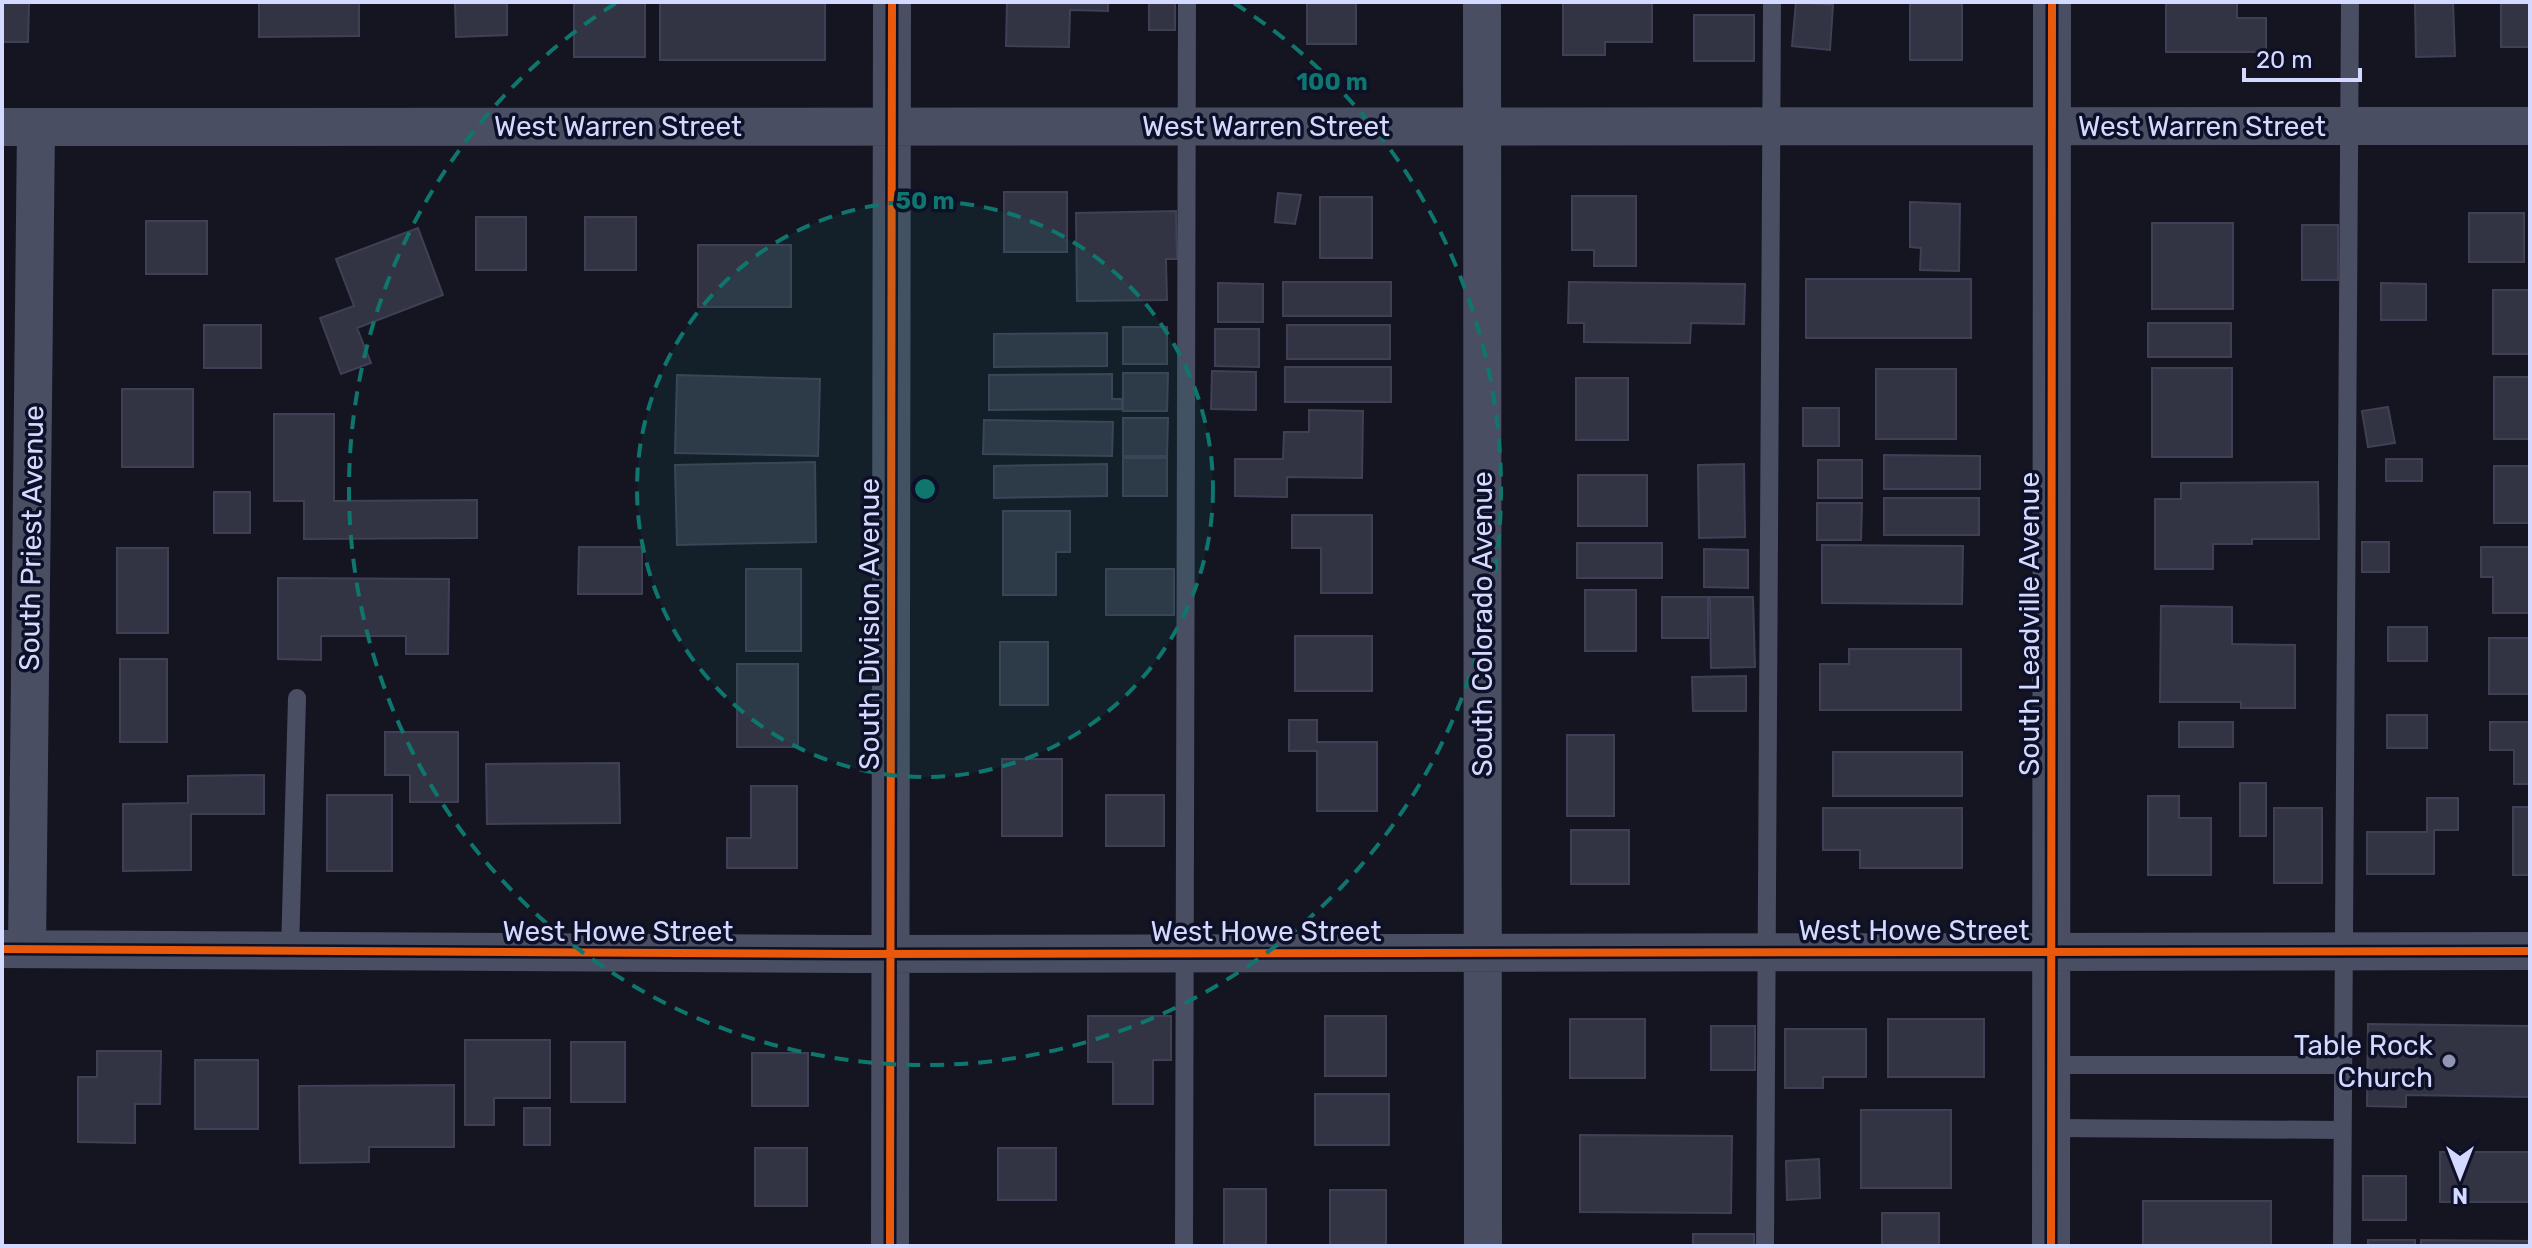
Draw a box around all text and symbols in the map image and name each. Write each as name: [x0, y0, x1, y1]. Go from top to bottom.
scale bar: [2244, 32, 2360, 82]
text: 20 m: [2256, 46, 2313, 74]
text: 100 m: [1296, 68, 1368, 96]
street label: West Warren Street: [494, 110, 742, 143]
street label: West Warren Street: [1142, 110, 1390, 143]
street label: West Warren Street: [2078, 110, 2326, 143]
text: 50 m: [896, 187, 954, 215]
street label: South Priest Avenue: [13, 405, 50, 671]
street label: South Colorado Avenue: [1466, 471, 1499, 777]
street label: South Leadville Avenue: [2013, 472, 2046, 776]
centre of rings: [911, 475, 939, 503]
street label: South Division Avenue: [853, 478, 886, 770]
street label: West Howe Street: [1799, 914, 2029, 947]
street label: West Howe Street: [503, 915, 733, 948]
street label: West Howe Street: [1151, 915, 1381, 948]
place label: Table Rock Church: [2294, 1029, 2434, 1094]
marker: Table Rock Church: [2440, 1052, 2458, 1070]
north arrow: [2420, 1136, 2500, 1216]
text: N: [2452, 1182, 2468, 1209]

